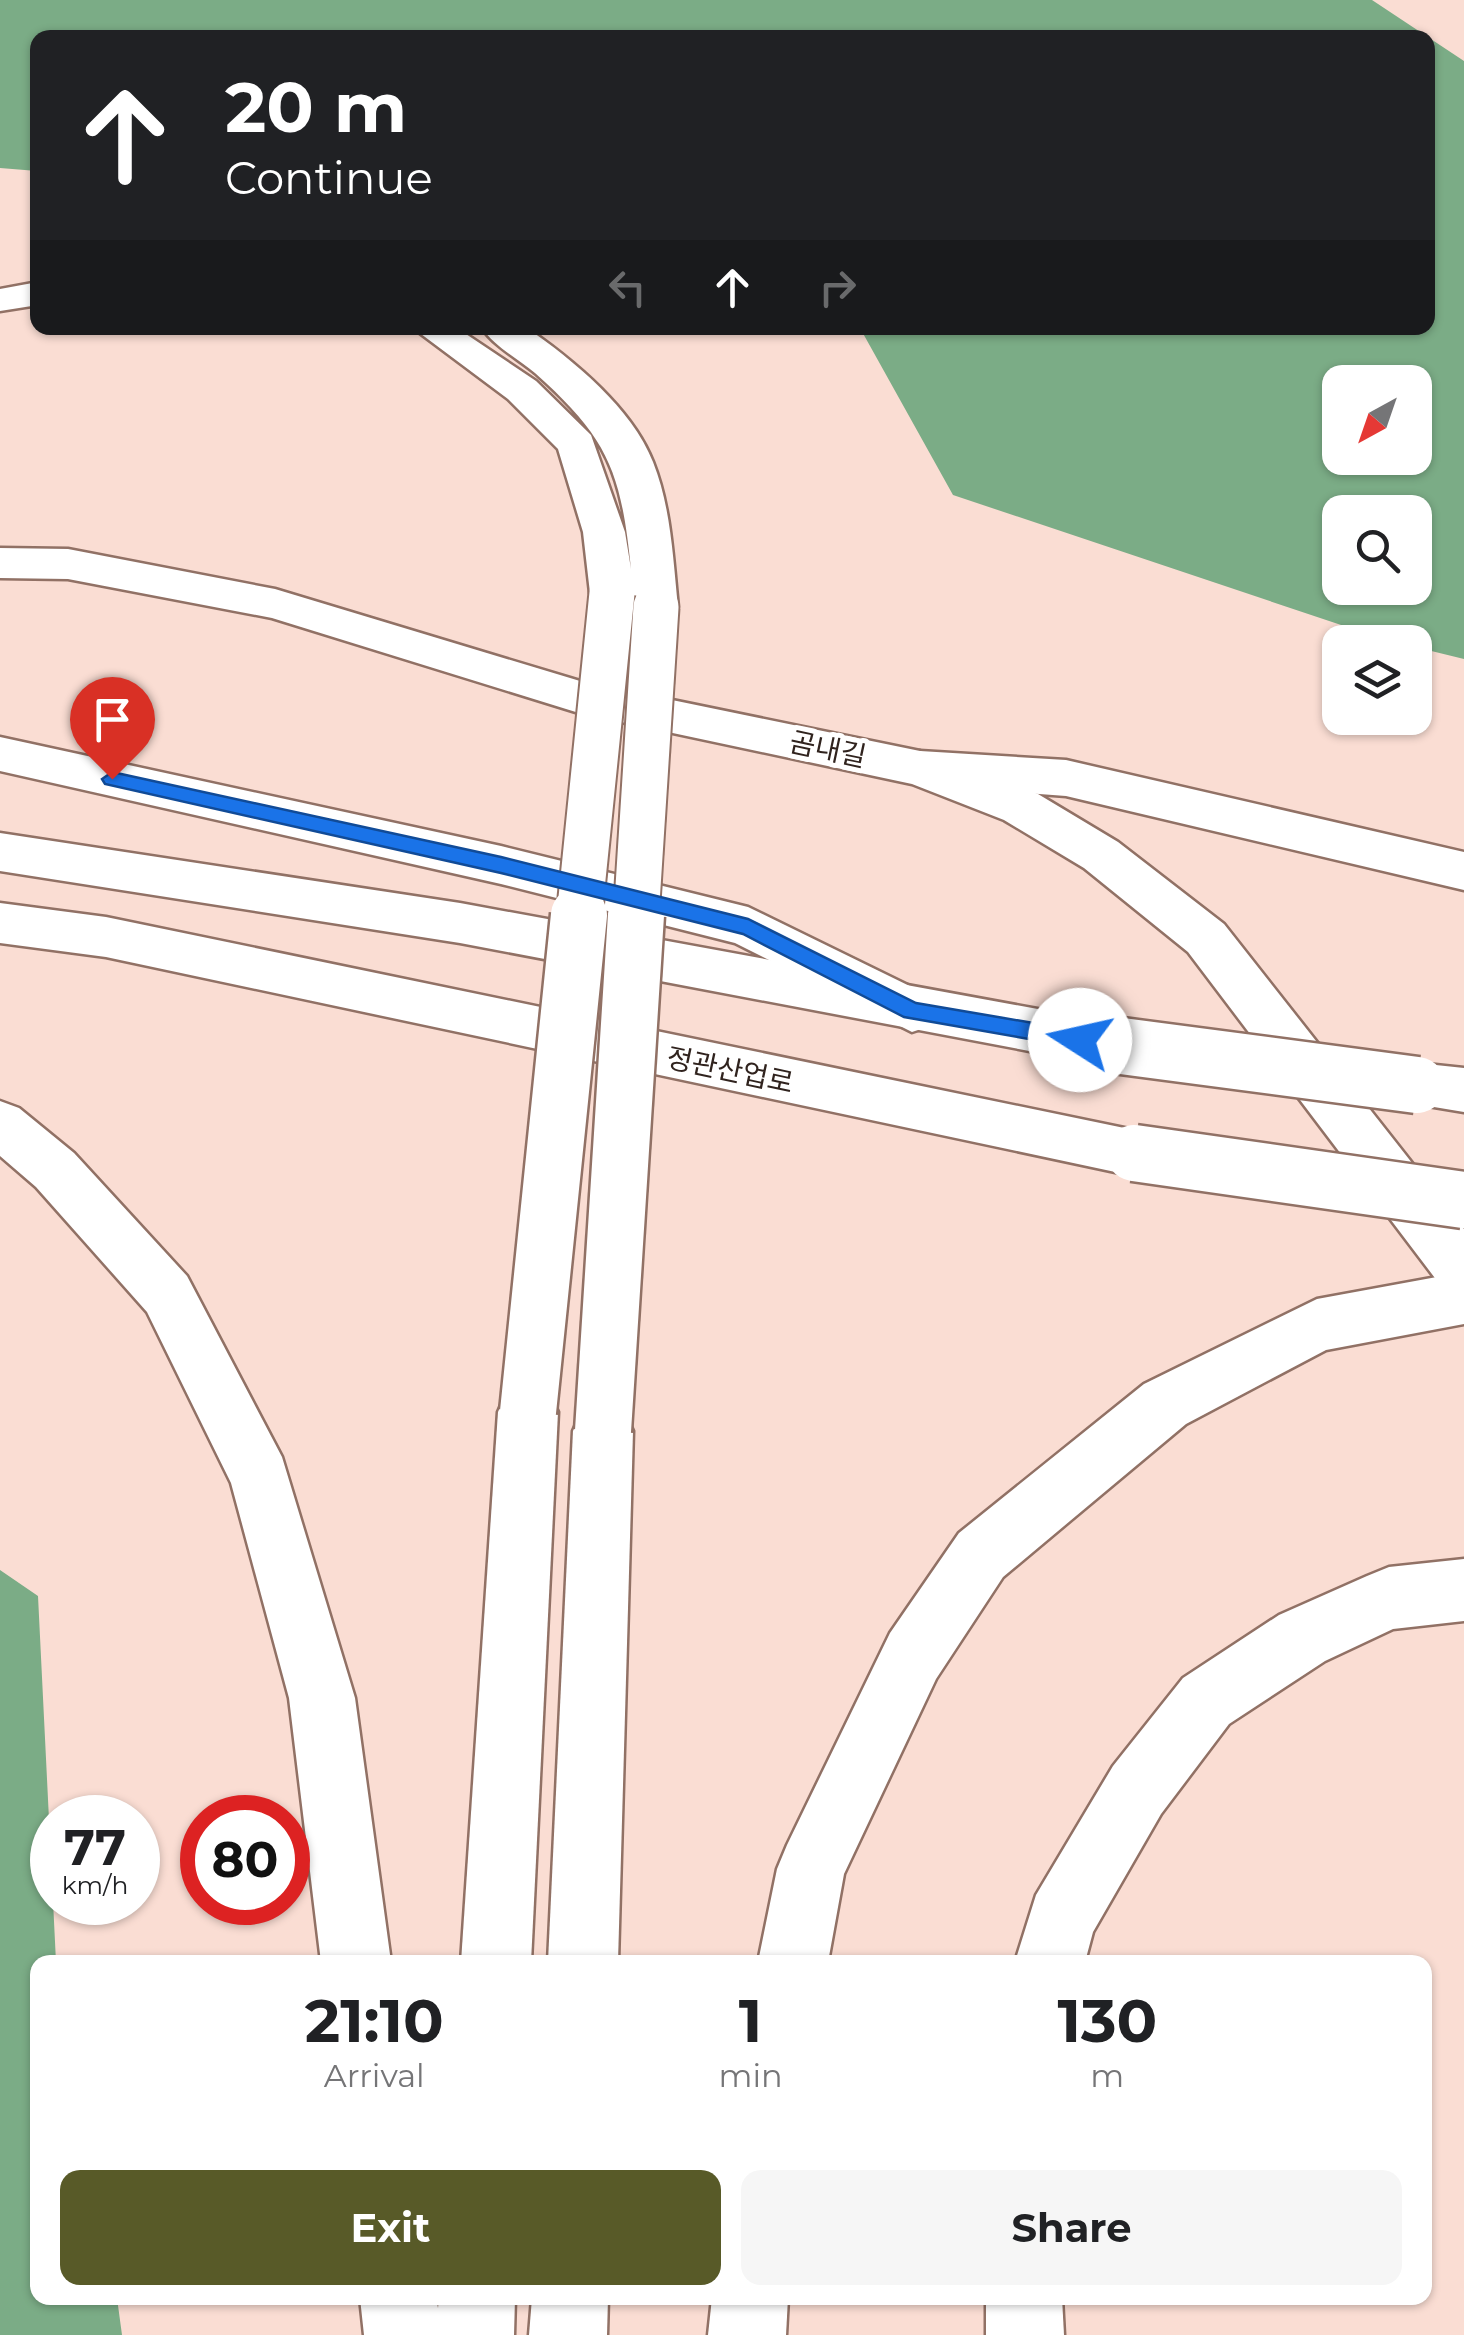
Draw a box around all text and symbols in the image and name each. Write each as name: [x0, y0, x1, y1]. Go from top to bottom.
text: 20 m: [225, 64, 407, 150]
icon: ahead: [60, 70, 190, 200]
text: Continue: [225, 150, 433, 205]
icon: left: [600, 260, 655, 315]
icon: ahead: [705, 260, 760, 315]
icon: right: [810, 260, 865, 315]
north arrow: [1322, 365, 1432, 475]
map controls: [1322, 365, 1432, 735]
button: search: [1322, 495, 1432, 605]
button: layers: [1322, 625, 1432, 735]
pin: [70, 677, 155, 780]
icon: arrive: [85, 692, 140, 747]
street label: 곰내길: [787, 724, 869, 774]
position arrow: [1028, 988, 1132, 1092]
street label: 정관산업로: [663, 1040, 797, 1100]
speed limit sign: 80: [180, 1795, 310, 1925]
text: 77: [64, 1817, 126, 1878]
text: km/h: [62, 1870, 128, 1900]
text: 21:10: [305, 1984, 444, 2057]
text: 1: [739, 1984, 762, 2057]
text: 130: [1057, 1984, 1157, 2057]
text: Arrival: [324, 2056, 425, 2095]
text: min: [718, 2056, 783, 2095]
text: m: [1090, 2056, 1124, 2095]
button: Exit: [60, 2170, 721, 2285]
button: Share: [741, 2170, 1402, 2285]

